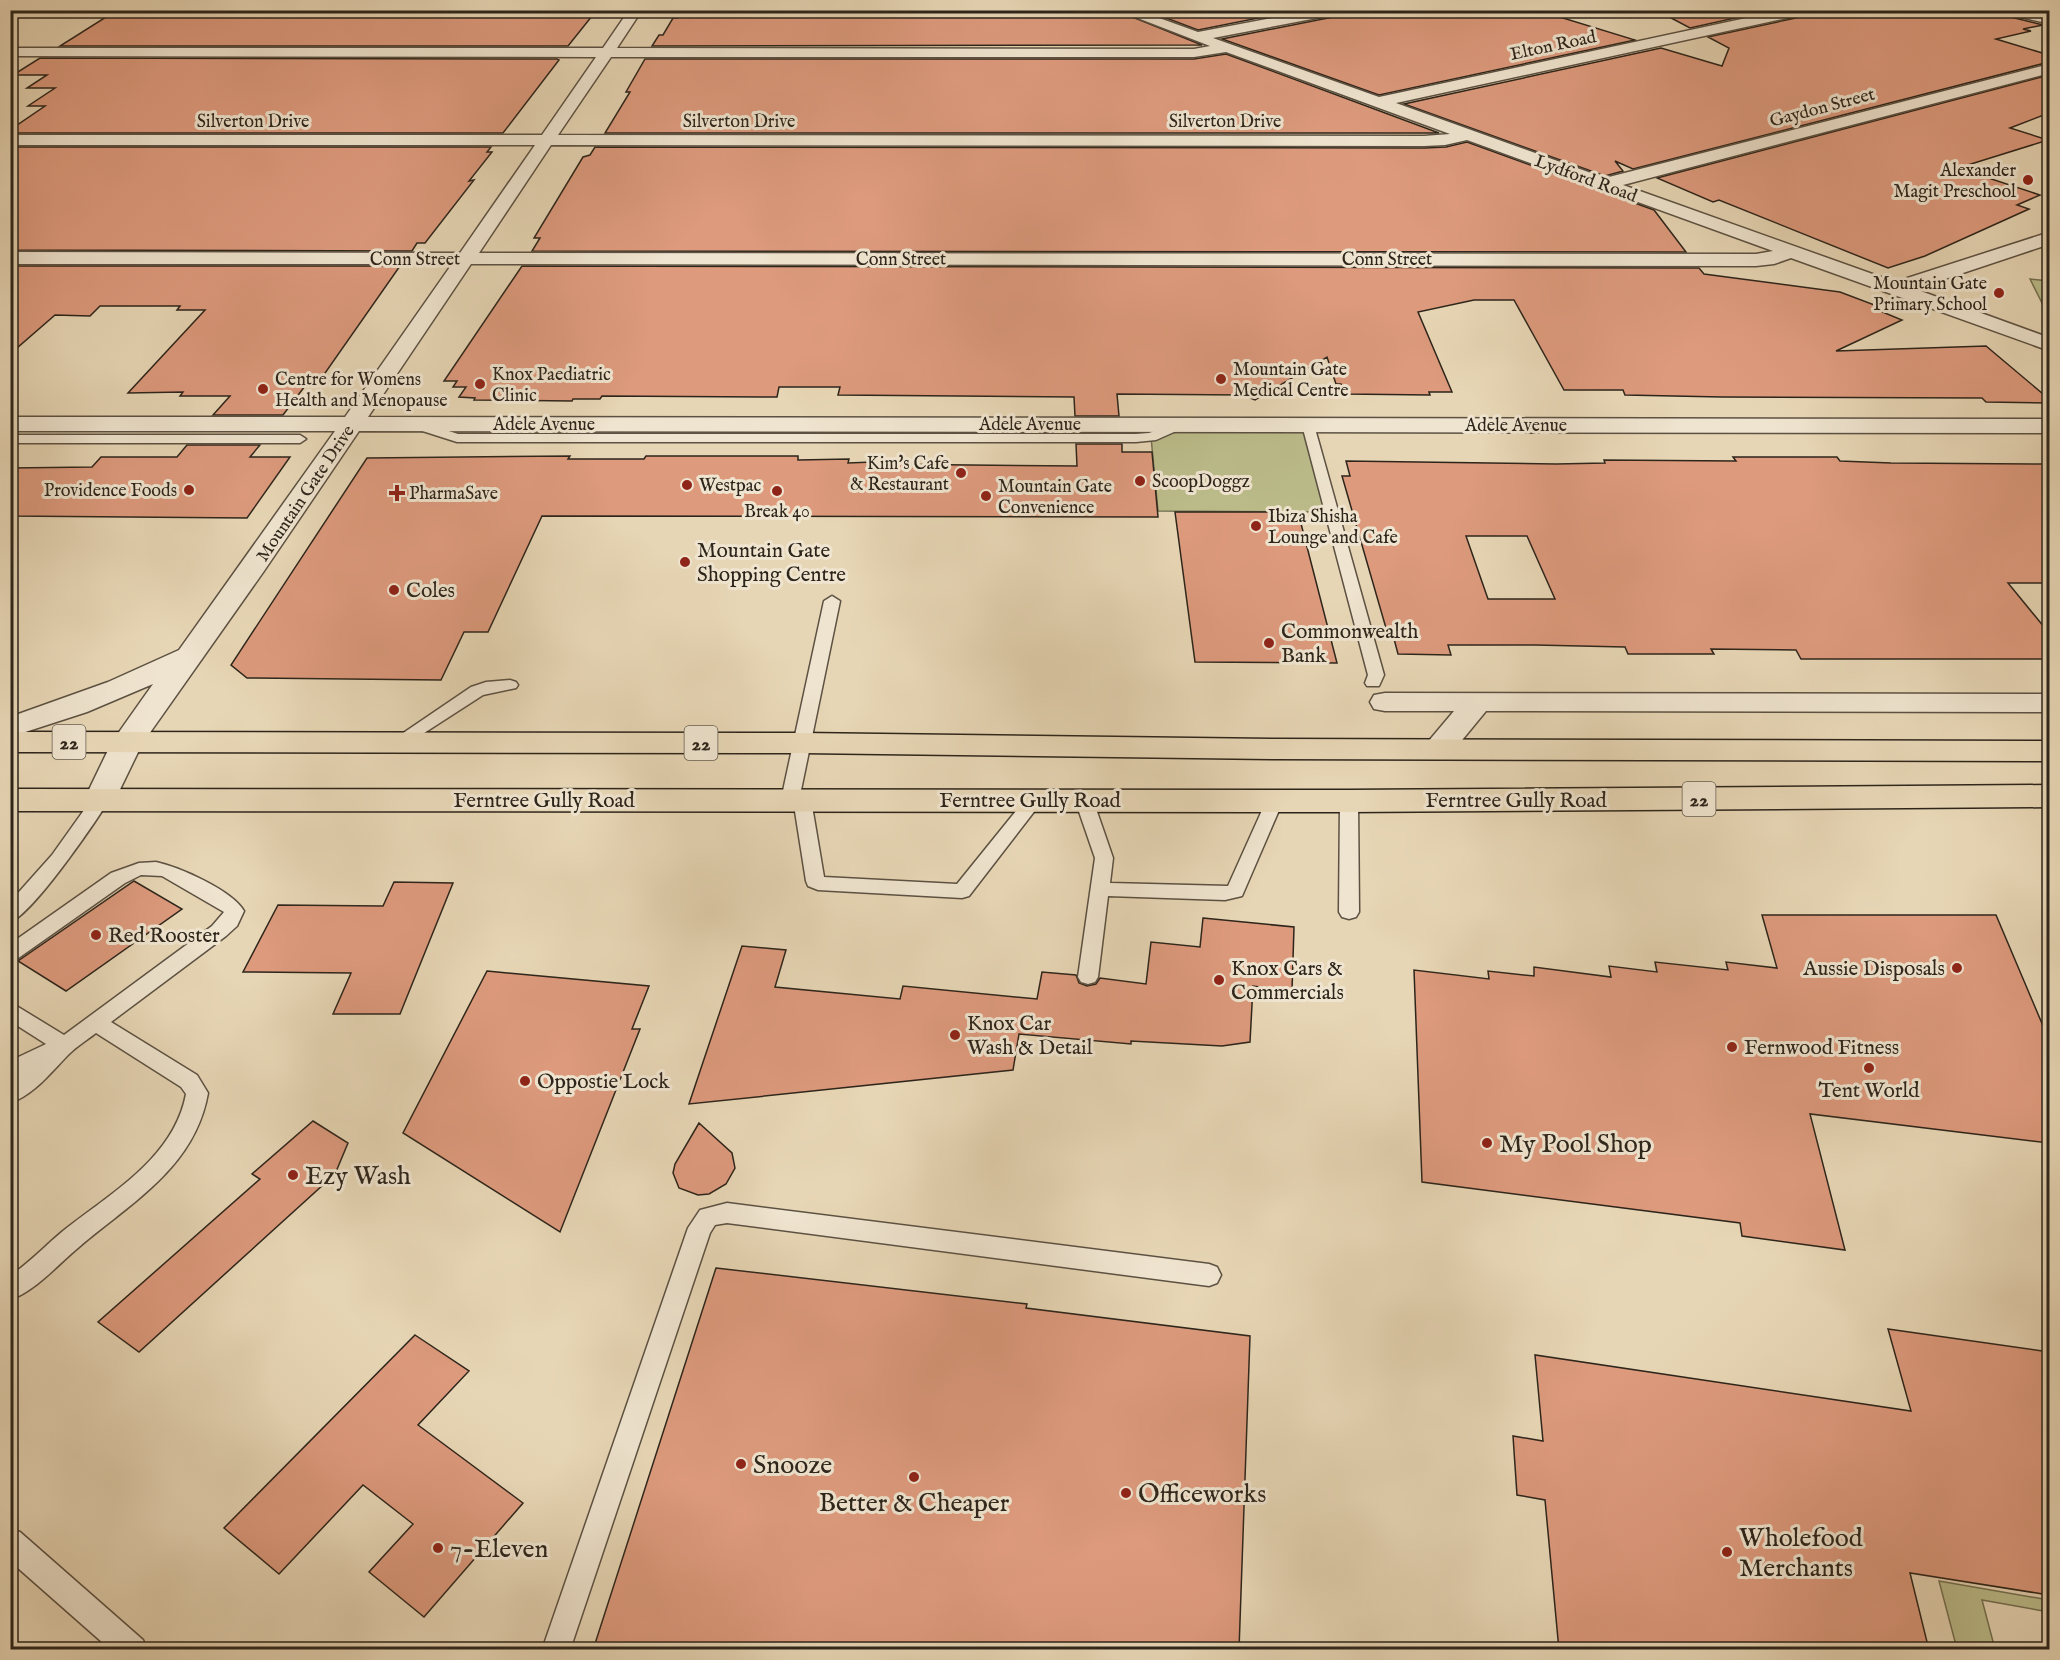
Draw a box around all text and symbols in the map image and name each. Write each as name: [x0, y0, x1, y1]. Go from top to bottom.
street label: Elton Road: [1508, 26, 1599, 67]
street label: Gaydon Street: [1767, 83, 1877, 134]
street label: Silverton Drive: [197, 111, 309, 134]
street label: Silverton Drive: [683, 111, 795, 134]
street label: Silverton Drive: [1169, 111, 1281, 134]
street label: Lydford Road: [1531, 150, 1640, 209]
place label: Alexander Magit Preschool: [1894, 160, 2016, 204]
marker: Alexander Magit Preschool: [2021, 173, 2035, 187]
street label: Conn Street: [370, 249, 460, 272]
street label: Conn Street: [856, 249, 946, 272]
street label: Conn Street: [1342, 249, 1432, 272]
place label: Mountain Gate Primary School: [1873, 273, 1987, 317]
marker: Mountain Gate Primary School: [1992, 286, 2006, 300]
place label: Mountain Gate Medical Centre: [1233, 359, 1348, 403]
place label: Knox Paediatric Clinic: [492, 364, 611, 408]
place label: Centre for Womens Health and Menopause: [275, 369, 448, 413]
marker: Mountain Gate Medical Centre: [1214, 372, 1228, 386]
marker: Knox Paediatric Clinic: [473, 377, 487, 391]
marker: Centre for Womens Health and Menopause: [256, 382, 270, 396]
street label: Adele Avenue: [492, 414, 595, 437]
street label: Adele Avenue: [978, 414, 1081, 437]
street label: Adele Avenue: [1464, 415, 1567, 438]
street label: Mountain Gate Drive: [252, 421, 360, 567]
place label: Kim's Cafe & Restaurant: [850, 453, 949, 497]
marker: Kim's Cafe & Restaurant: [954, 466, 968, 480]
place label: ScoopDoggz: [1152, 471, 1250, 494]
marker: ScoopDoggz: [1133, 474, 1147, 488]
place label: Westpac: [699, 475, 762, 498]
place label: Mountain Gate Convenience: [998, 476, 1112, 520]
marker: Westpac: [680, 478, 694, 492]
place label: Providence Foods: [44, 480, 177, 503]
marker: Providence Foods: [182, 483, 196, 497]
place label: PharmaSave: [409, 483, 498, 506]
marker: Break 40: [770, 484, 784, 498]
marker: PharmaSave: [390, 486, 404, 500]
marker: Mountain Gate Convenience: [979, 489, 993, 503]
place label: Break 40: [744, 501, 810, 524]
place label: Ibiza Shisha Lounge and Cafe: [1268, 506, 1398, 550]
marker: Ibiza Shisha Lounge and Cafe: [1249, 519, 1263, 533]
place label: Mountain Gate Shopping Centre: [697, 538, 846, 589]
marker: Mountain Gate Shopping Centre: [678, 555, 692, 569]
place label: Coles: [406, 578, 455, 605]
marker: Coles: [387, 583, 401, 597]
place label: Commonwealth Bank: [1281, 619, 1418, 670]
marker: Commonwealth Bank: [1262, 636, 1276, 650]
road number: 22: [52, 725, 86, 759]
road number: 22: [684, 726, 718, 760]
road number: 22: [1682, 782, 1716, 816]
street label: Ferntree Gully Road: [453, 788, 636, 815]
street label: Ferntree Gully Road: [939, 788, 1122, 815]
street label: Ferntree Gully Road: [1425, 788, 1608, 815]
place label: Red Rooster: [108, 923, 220, 950]
marker: Red Rooster: [89, 928, 103, 942]
place label: Knox Cars & Commercials: [1231, 956, 1344, 1007]
place label: Aussie Disposals: [1802, 956, 1945, 983]
marker: Aussie Disposals: [1950, 961, 1964, 975]
marker: Knox Cars & Commercials: [1212, 973, 1226, 987]
place label: Knox Car Wash & Detail: [967, 1011, 1093, 1062]
marker: Knox Car Wash & Detail: [948, 1028, 962, 1042]
place label: Fernwood Fitness: [1744, 1035, 1899, 1062]
marker: Fernwood Fitness: [1725, 1040, 1739, 1054]
marker: Tent World: [1862, 1061, 1876, 1075]
place label: Oppostie Lock: [537, 1069, 670, 1096]
marker: Oppostie Lock: [518, 1074, 532, 1088]
place label: Tent World: [1819, 1078, 1920, 1105]
place label: My Pool Shop: [1499, 1128, 1652, 1161]
marker: My Pool Shop: [1480, 1136, 1494, 1150]
place label: Ezy Wash: [305, 1160, 411, 1193]
marker: Ezy Wash: [286, 1168, 300, 1182]
place label: Snooze: [753, 1449, 832, 1482]
marker: Snooze: [734, 1457, 748, 1471]
marker: Better & Cheaper: [907, 1470, 921, 1484]
place label: Officeworks: [1138, 1478, 1266, 1511]
marker: Officeworks: [1119, 1486, 1133, 1500]
place label: Better & Cheaper: [819, 1487, 1010, 1520]
place label: Wholefood Merchants: [1739, 1522, 1863, 1585]
place label: 7-Eleven: [450, 1533, 549, 1566]
marker: 7-Eleven: [431, 1541, 445, 1555]
marker: Wholefood Merchants: [1720, 1545, 1734, 1559]

